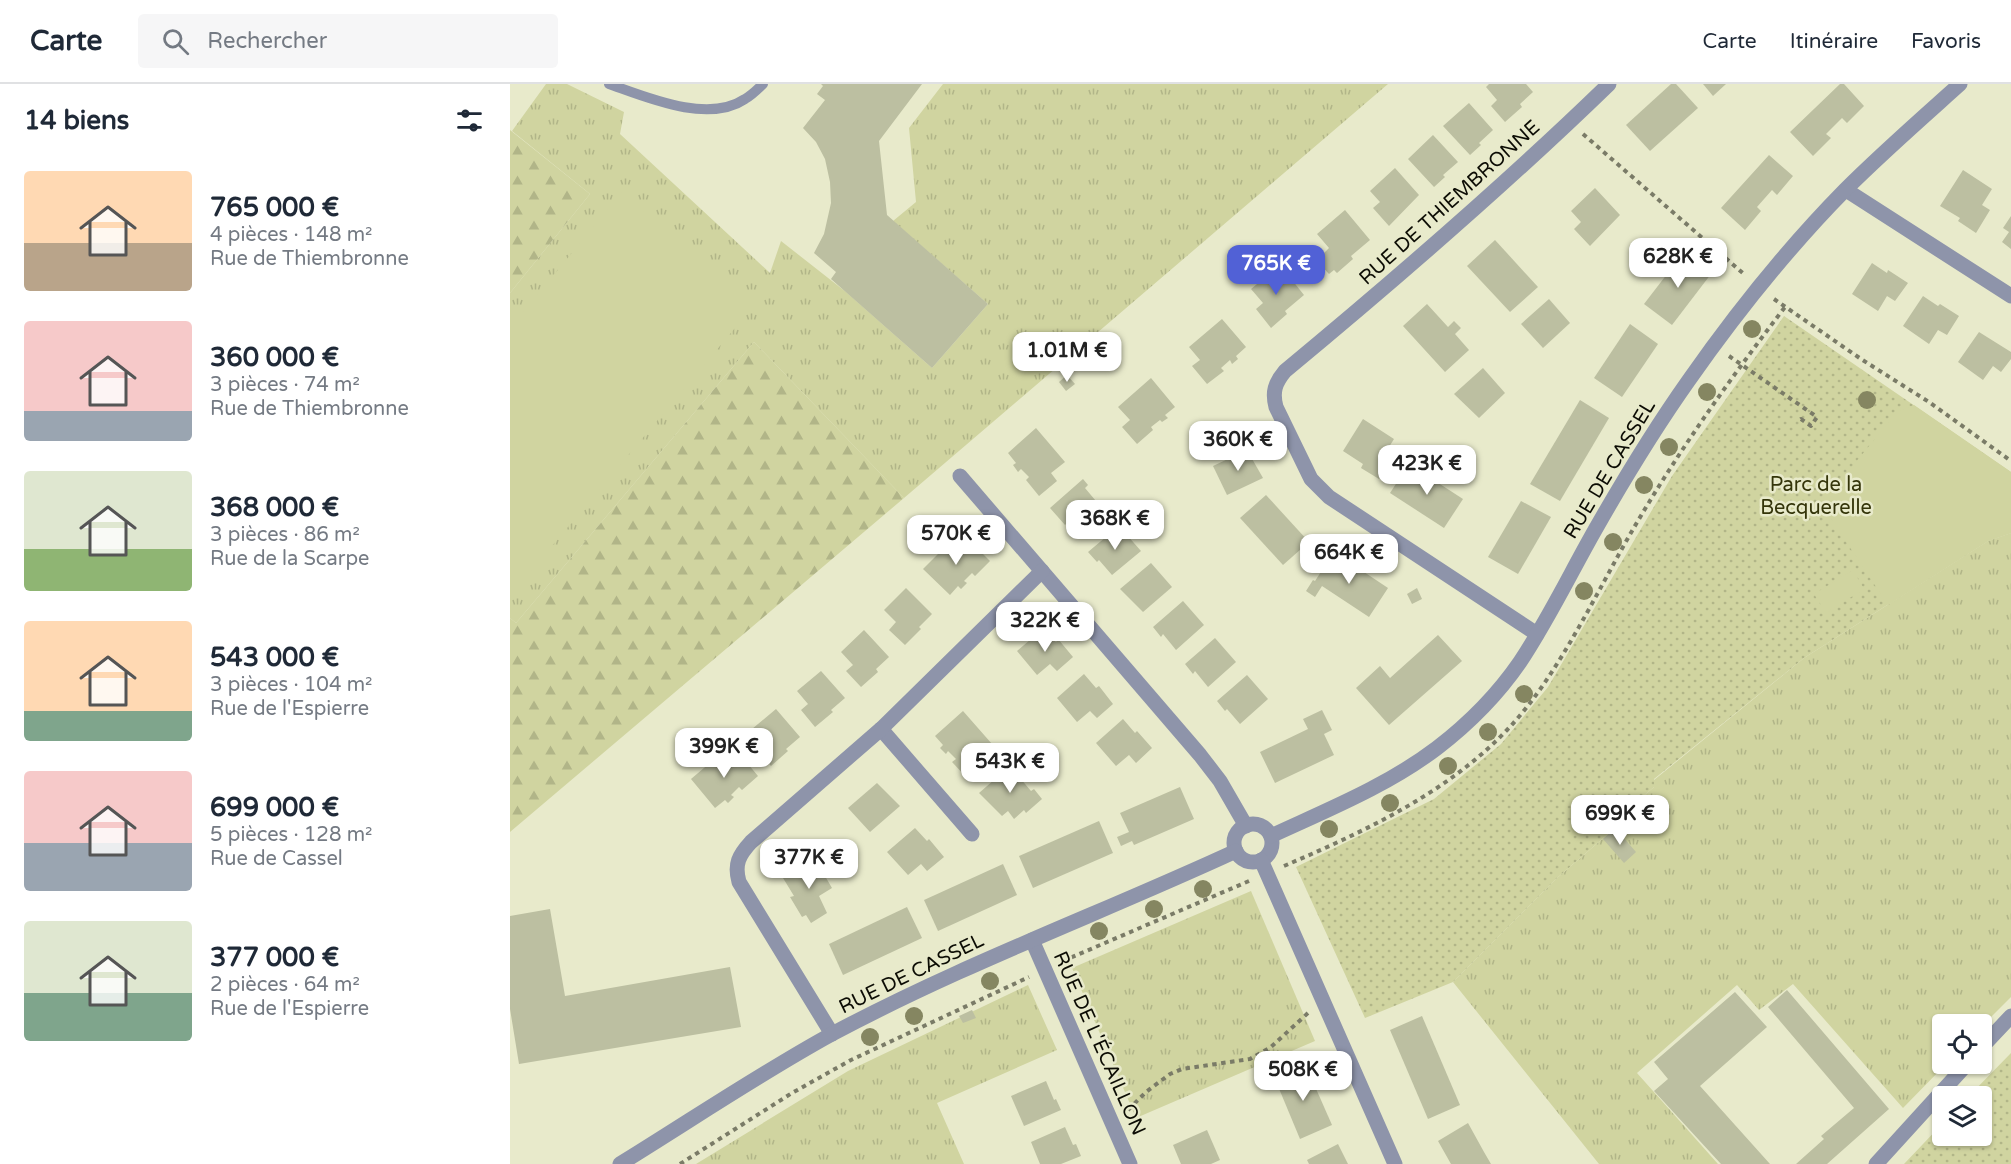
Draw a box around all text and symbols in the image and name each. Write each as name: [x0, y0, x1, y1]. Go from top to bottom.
search box: [138, 14, 558, 68]
text: Carte: [30, 24, 102, 58]
icon: search: [159, 25, 192, 58]
text: Rechercher: [207, 28, 327, 54]
text: Carte: [1703, 29, 1757, 54]
text: Itinéraire: [1790, 29, 1878, 54]
text: Favoris: [1911, 29, 1981, 54]
icon: filters: [453, 104, 486, 137]
text: 14 biens: [24, 105, 129, 136]
street label: RUE DE THIEMBRONNE: [1354, 115, 1545, 290]
text: 765 000 €: [210, 192, 339, 223]
icon: home: [72, 195, 144, 267]
text: 4 pièces · 148 m²: [210, 223, 372, 247]
pin: 628K €: [1629, 238, 1727, 289]
pin: 765K €: [1227, 245, 1325, 296]
text: 628K €: [1643, 245, 1713, 269]
text: Rue de Thiembronne: [210, 247, 409, 271]
text: 765K €: [1241, 252, 1311, 276]
pin: 1.01M €: [1012, 332, 1122, 383]
text: 1.01M €: [1026, 339, 1108, 363]
text: 360 000 €: [210, 342, 339, 373]
icon: home: [72, 345, 144, 417]
text: 3 pièces · 74 m²: [210, 373, 360, 397]
street label: RUE DE CASSEL: [1559, 395, 1661, 543]
text: Rue de Thiembronne: [210, 397, 409, 421]
pin: 360K €: [1189, 421, 1287, 472]
text: 360K €: [1203, 428, 1273, 452]
pin: 423K €: [1378, 445, 1476, 496]
text: 423K €: [1392, 452, 1462, 476]
park label: Parc de la Becquerelle: [1760, 473, 1872, 520]
text: 368 000 €: [210, 492, 339, 523]
icon: home: [72, 495, 144, 567]
pin: 368K €: [1066, 500, 1164, 551]
text: 368K €: [1080, 507, 1150, 531]
pin: 570K €: [907, 515, 1005, 566]
text: 570K €: [921, 522, 991, 546]
text: 3 pièces · 86 m²: [210, 523, 360, 547]
pin: 664K €: [1300, 534, 1398, 585]
text: 664K €: [1314, 541, 1384, 565]
text: Rue de la Scarpe: [210, 547, 369, 571]
pin: 322K €: [996, 602, 1094, 653]
text: 322K €: [1010, 609, 1080, 633]
text: 543 000 €: [210, 642, 339, 673]
icon: home: [72, 645, 144, 717]
text: 3 pièces · 104 m²: [210, 673, 372, 697]
text: Rue de l'Espierre: [210, 697, 369, 721]
pin: 399K €: [675, 728, 773, 779]
text: 399K €: [689, 735, 759, 759]
pin: 543K €: [961, 743, 1059, 794]
text: 543K €: [975, 750, 1045, 774]
text: 699 000 €: [210, 792, 339, 823]
icon: home: [72, 795, 144, 867]
pin: 699K €: [1571, 795, 1669, 846]
text: 699K €: [1585, 802, 1655, 826]
text: 5 pièces · 128 m²: [210, 823, 372, 847]
pin: 377K €: [760, 839, 858, 890]
text: 377K €: [774, 846, 844, 870]
text: Rue de Cassel: [210, 847, 343, 871]
street label: RUE DE CASSEL: [835, 928, 988, 1019]
text: 377 000 €: [210, 942, 339, 973]
icon: home: [72, 945, 144, 1017]
street label: RUE DE L'ÉCAILLON: [1048, 947, 1151, 1139]
text: 2 pièces · 64 m²: [210, 973, 360, 997]
text: Rue de l'Espierre: [210, 997, 369, 1021]
map controls: [1932, 1014, 1992, 1146]
button: locate: [1932, 1014, 1992, 1074]
pin: 508K €: [1254, 1051, 1352, 1102]
text: 508K €: [1268, 1058, 1338, 1082]
button: layers: [1932, 1086, 1992, 1146]

